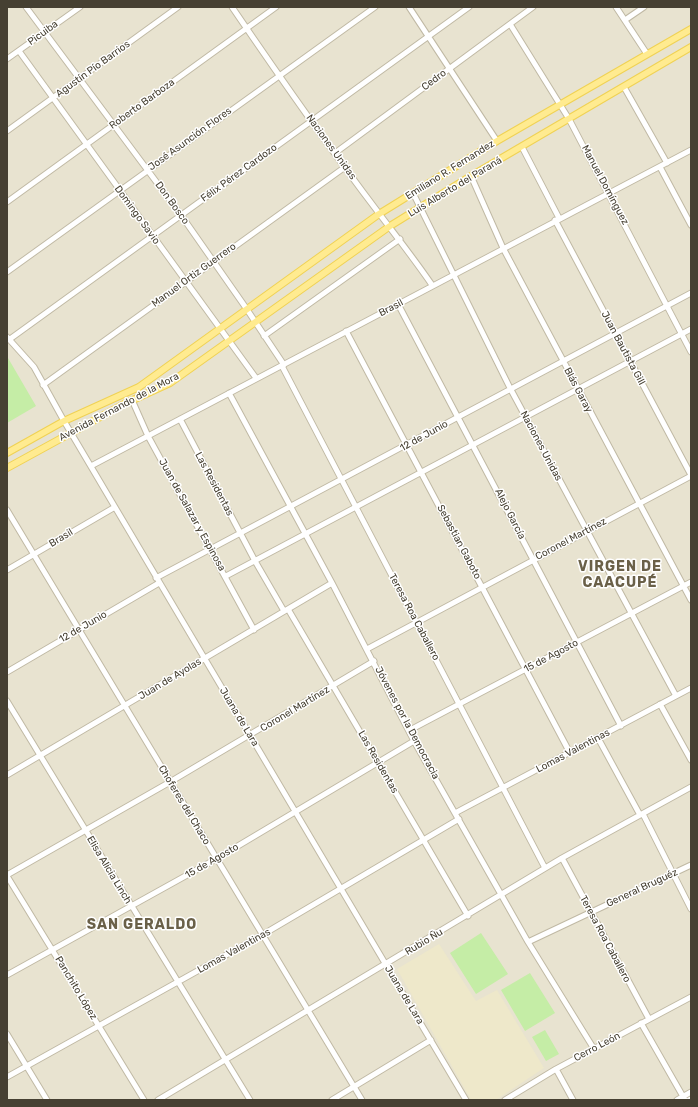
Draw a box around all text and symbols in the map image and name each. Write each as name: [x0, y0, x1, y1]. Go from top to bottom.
street label: Picuiba: [26, 18, 60, 48]
street label: Agustín Pío Barrios: [54, 38, 132, 100]
street label: Cedro: [419, 67, 449, 93]
street label: Roberto Barboza: [107, 76, 177, 132]
street label: José Asunción Flores: [146, 105, 234, 173]
street label: Naciones Unidas: [303, 112, 359, 182]
street label: Emiliano R. Fernandez: [403, 138, 497, 202]
street label: Félix Pérez Cardozo: [199, 141, 279, 205]
street label: Manuel Domínguez: [579, 143, 631, 227]
street label: Luis Alberto del Paraná: [406, 154, 504, 220]
street label: Don Bosco: [152, 179, 192, 227]
street label: Domingo Savio: [112, 183, 162, 247]
street label: Manuel Ortiz Guerrero: [149, 240, 239, 310]
street label: Brasil: [377, 297, 405, 319]
street label: Juan Bautista Gill: [598, 309, 648, 387]
street label: Blás Garay: [561, 365, 595, 415]
street label: Avenida Fernando de la Mora: [57, 370, 181, 444]
street label: Naciones Unidas: [518, 409, 564, 483]
street label: 12 de Junio: [398, 418, 450, 454]
street label: Las Residentas: [192, 450, 236, 518]
street label: Juan de Salazar y Espinosa: [156, 457, 228, 573]
street label: Alejo García: [492, 487, 528, 541]
street label: Sebastian Gaboto: [434, 503, 484, 581]
street label: Coronel Martínez: [533, 515, 609, 563]
street label: Brasil: [47, 526, 75, 550]
district label: VIRGEN DE CAACUPÉ: [578, 559, 662, 592]
street label: Teresa Roa Caballero: [386, 572, 442, 662]
street label: 12 de Junio: [57, 609, 109, 645]
street label: 15 de Agosto: [522, 637, 580, 675]
street label: Juan de Ayolas: [137, 656, 203, 702]
street label: Jóvenes por la Democracia: [372, 665, 442, 781]
street label: Coronel Martínez: [258, 684, 332, 734]
street label: Juana de Lara: [217, 686, 261, 748]
street label: Lomas Valentinas: [534, 727, 612, 775]
street label: Las Residentas: [355, 729, 401, 795]
street label: Choferes del Chaco: [156, 763, 212, 847]
street label: Elisa Alicia Linch: [84, 834, 134, 906]
street label: 15 de Agosto: [183, 841, 241, 881]
street label: General Bruguéz: [604, 866, 680, 910]
street label: Teresa Roa Caballero: [577, 894, 633, 984]
district label: SAN GERALDO: [87, 917, 197, 933]
street label: Lomas Valentinas: [195, 926, 273, 976]
street label: Rubio Ñu: [403, 926, 445, 958]
street label: Panchito López: [52, 954, 100, 1022]
street label: Juana de Lara: [382, 964, 426, 1026]
street label: Cerro León: [572, 1030, 622, 1064]

